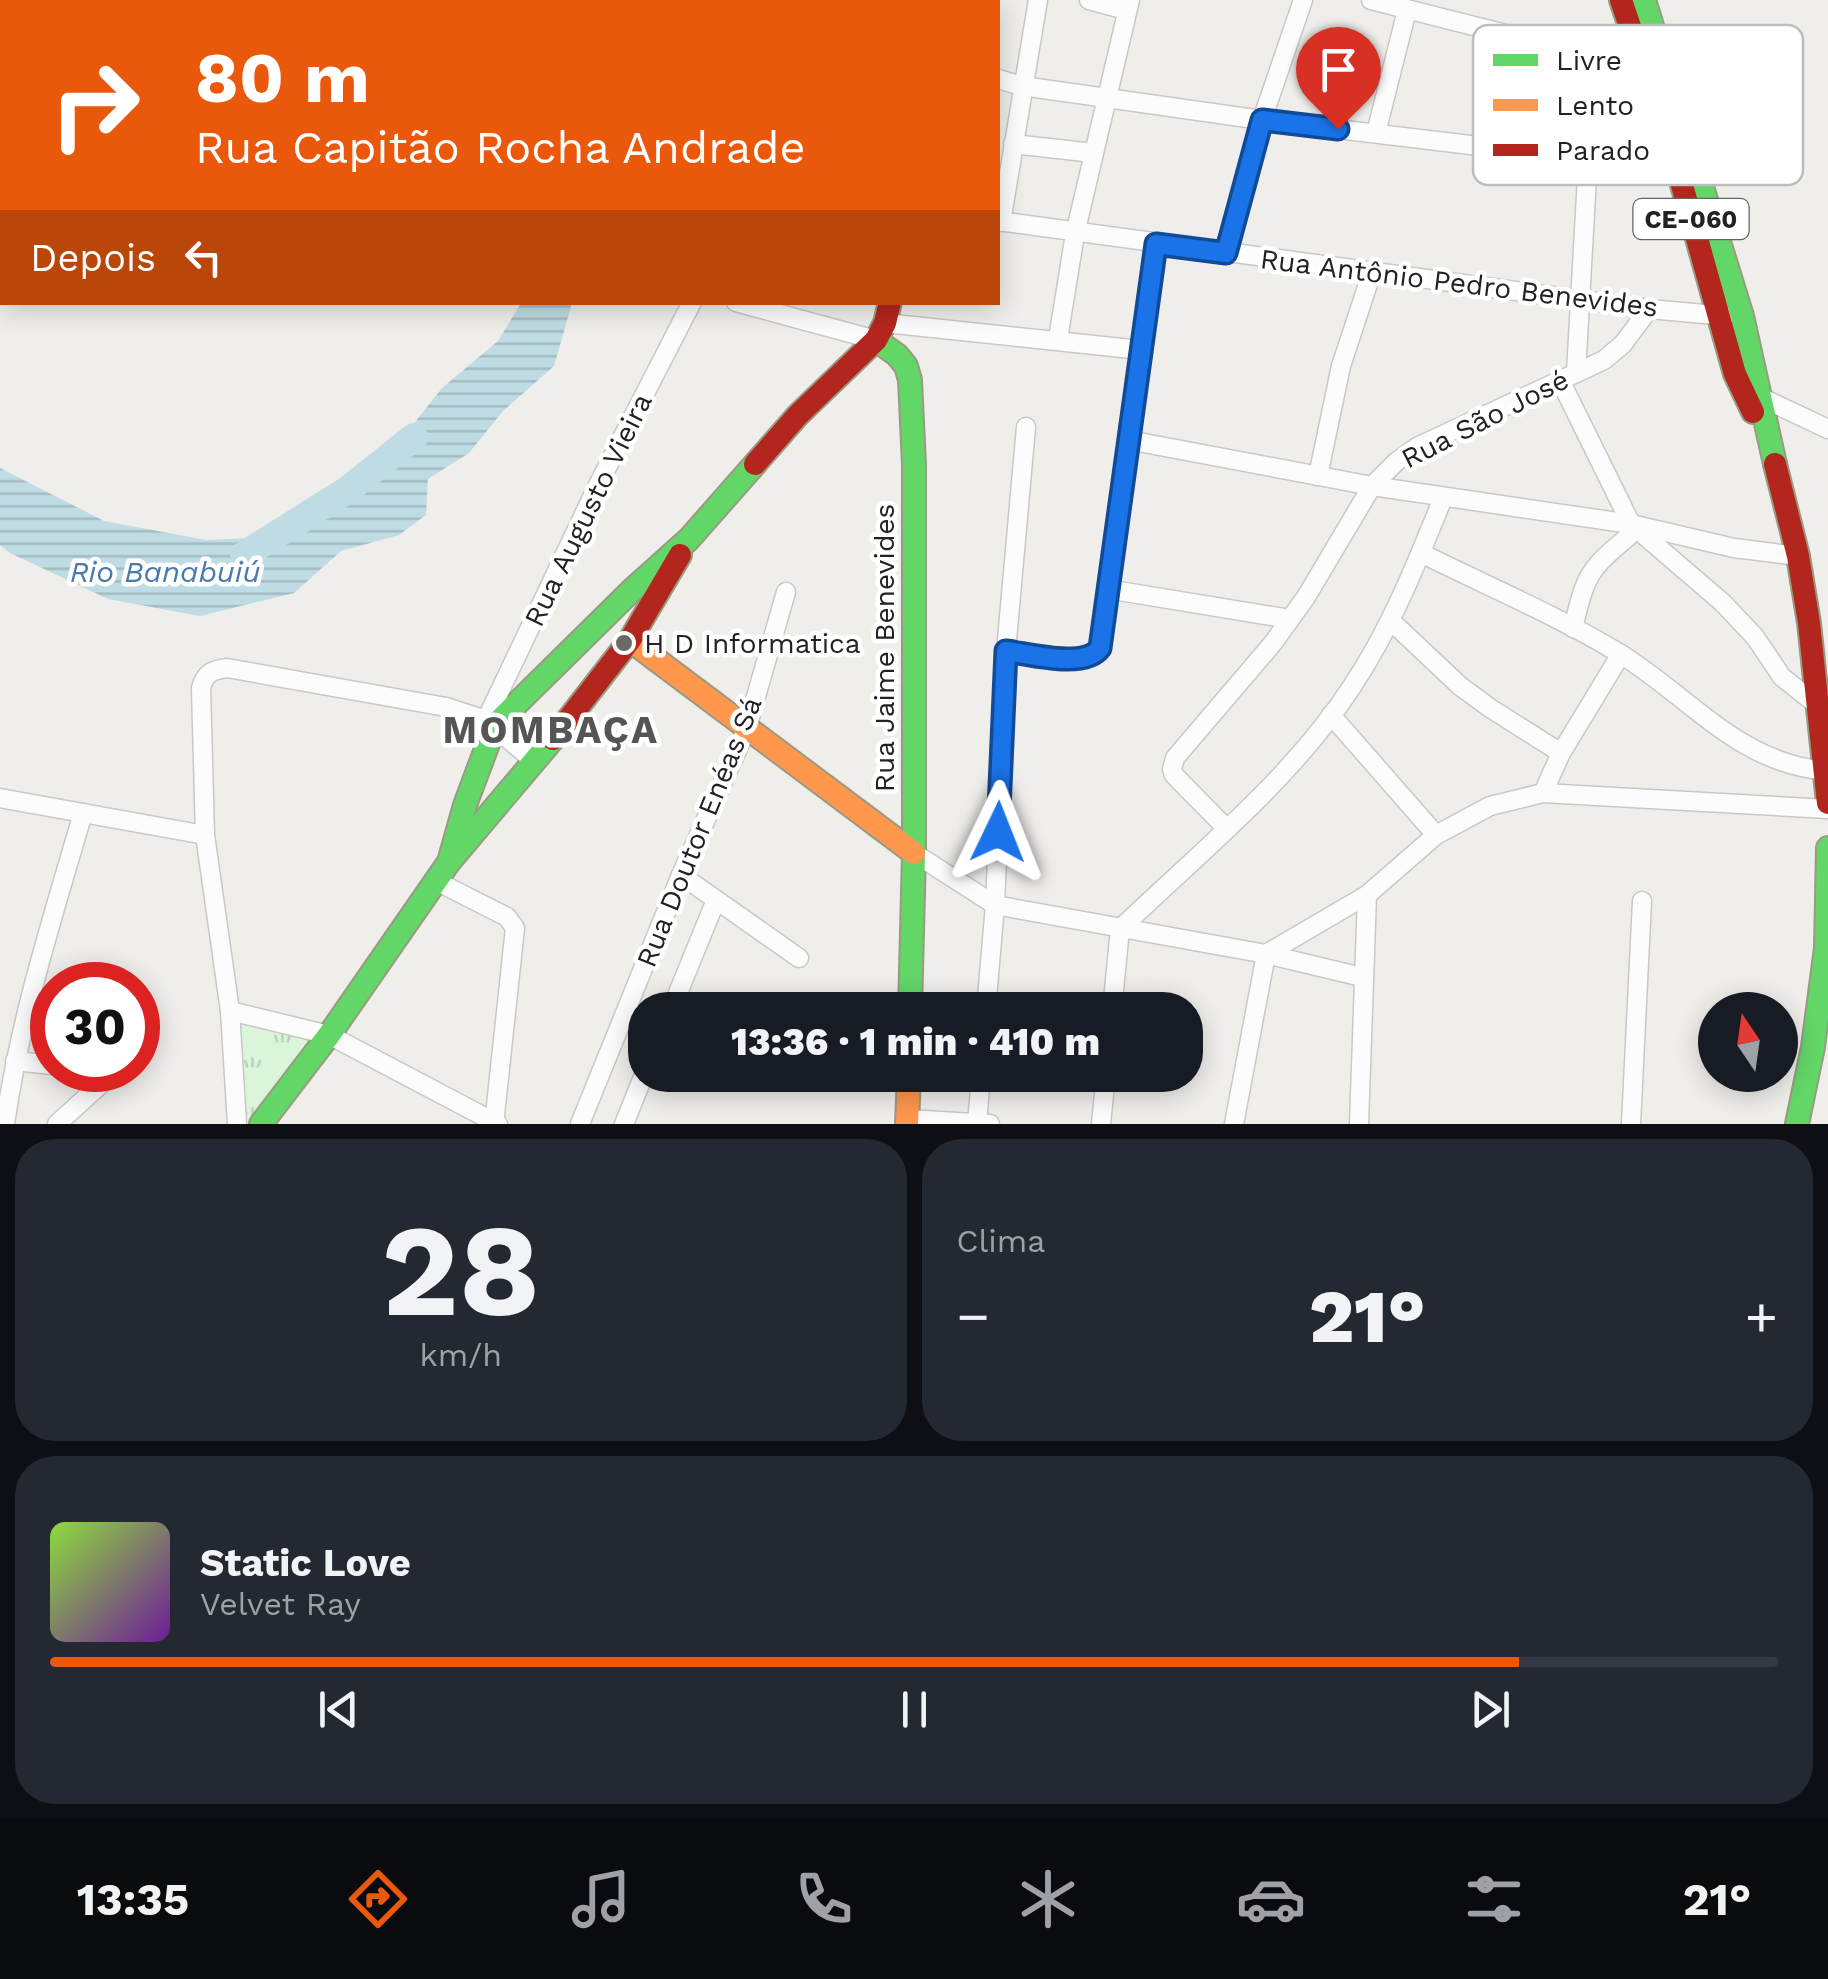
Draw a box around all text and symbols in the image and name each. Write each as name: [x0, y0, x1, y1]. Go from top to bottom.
legend: [1473, 25, 1803, 185]
pin: [1296, 27, 1381, 130]
text: 80 m: [195, 37, 370, 119]
icon: right: [30, 40, 160, 170]
icon: arrive: [1311, 42, 1366, 97]
text: Livre: [1556, 44, 1622, 77]
text: Lento: [1556, 89, 1634, 122]
text: Rua Capitão Rocha Andrade: [195, 121, 806, 174]
text: Parado: [1556, 134, 1650, 167]
road number: CE-060: [1634, 199, 1748, 239]
icon: left: [176, 230, 231, 285]
text: Depois: [30, 236, 156, 280]
street label: Rua Antônio Pedro Benevides: [1258, 242, 1660, 324]
street label: Rua São José: [1396, 363, 1574, 475]
street label: Rua Augusto Vieira: [517, 388, 659, 632]
street label: Rua Jaime Benevides: [868, 504, 901, 792]
water label: Rio Banabuiú: [70, 554, 260, 589]
place label: H D Informatica: [644, 627, 861, 660]
marker: H D Informatica: [613, 632, 635, 654]
street label: Rua Doutor Enéas Sá: [630, 692, 768, 972]
district label: MOMBAÇA: [443, 708, 659, 752]
position arrow: [946, 780, 1050, 884]
speed limit sign: 30: [30, 962, 160, 1092]
north arrow: [1698, 992, 1798, 1092]
map controls: [1698, 992, 1798, 1092]
text: 13:36 · 1 min · 410 m: [731, 1020, 1100, 1064]
text: 28: [381, 1194, 540, 1347]
text: Clima: [957, 1222, 1045, 1260]
text: 21°: [1309, 1272, 1426, 1360]
text: −: [957, 1284, 990, 1348]
text: +: [1745, 1284, 1778, 1348]
text: km/h: [420, 1336, 502, 1374]
text: Static Love: [200, 1541, 411, 1585]
text: Velvet Ray: [200, 1585, 361, 1623]
icon: previous: [311, 1682, 366, 1737]
icon: pause: [887, 1682, 942, 1737]
icon: next: [1463, 1682, 1518, 1737]
icon: directions: [343, 1864, 413, 1934]
icon: music: [566, 1864, 636, 1934]
icon: phone: [789, 1864, 859, 1934]
icon: climate: [1013, 1864, 1083, 1934]
icon: car: [1236, 1864, 1306, 1934]
icon: filters: [1459, 1864, 1529, 1934]
text: 13:35: [77, 1873, 189, 1926]
text: 21°: [1683, 1873, 1751, 1926]

